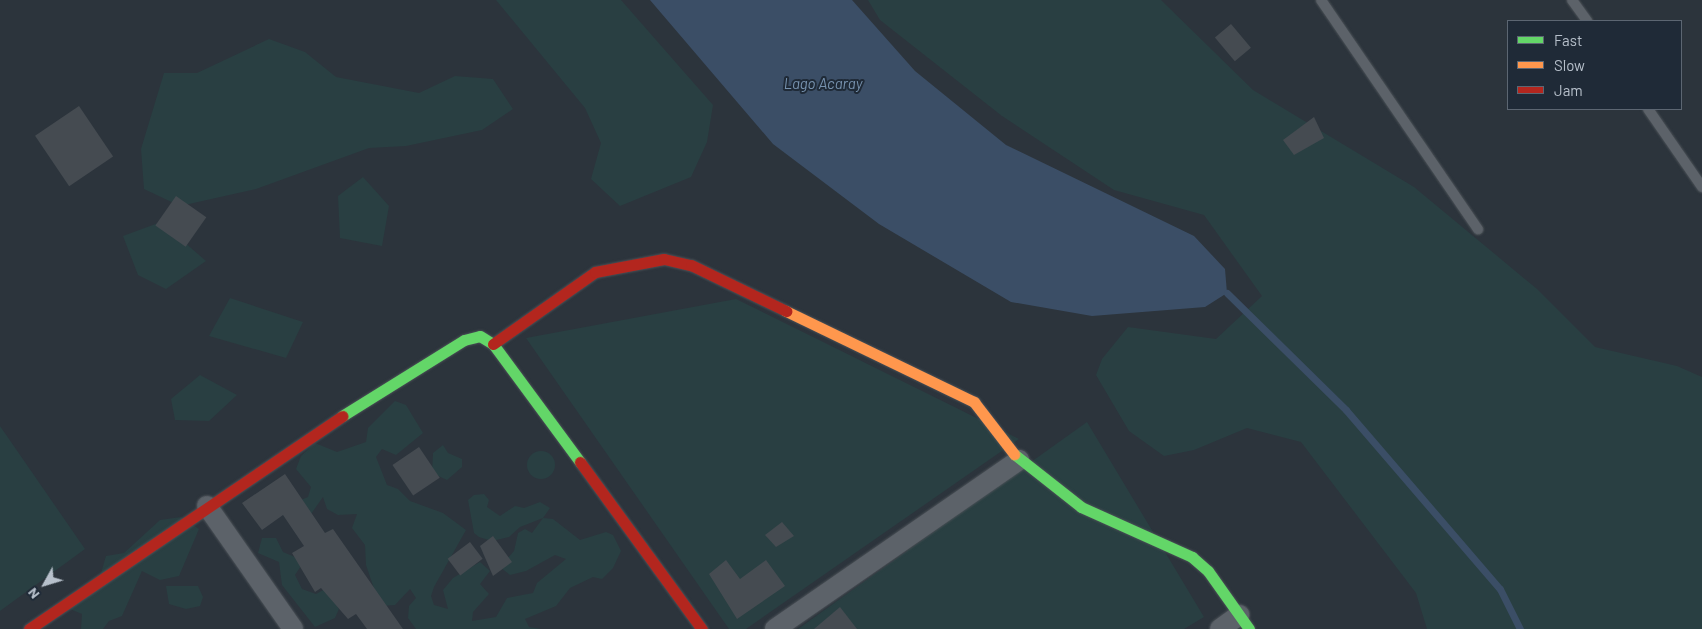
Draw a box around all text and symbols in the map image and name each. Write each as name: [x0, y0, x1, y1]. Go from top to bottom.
legend: [1507, 20, 1682, 110]
text: Fast: [1554, 31, 1582, 49]
text: Slow: [1554, 56, 1585, 74]
water label: Lago Acaray: [784, 75, 862, 93]
text: Jam: [1554, 81, 1583, 99]
north arrow: [20, 559, 70, 609]
text: N: [23, 585, 42, 603]

